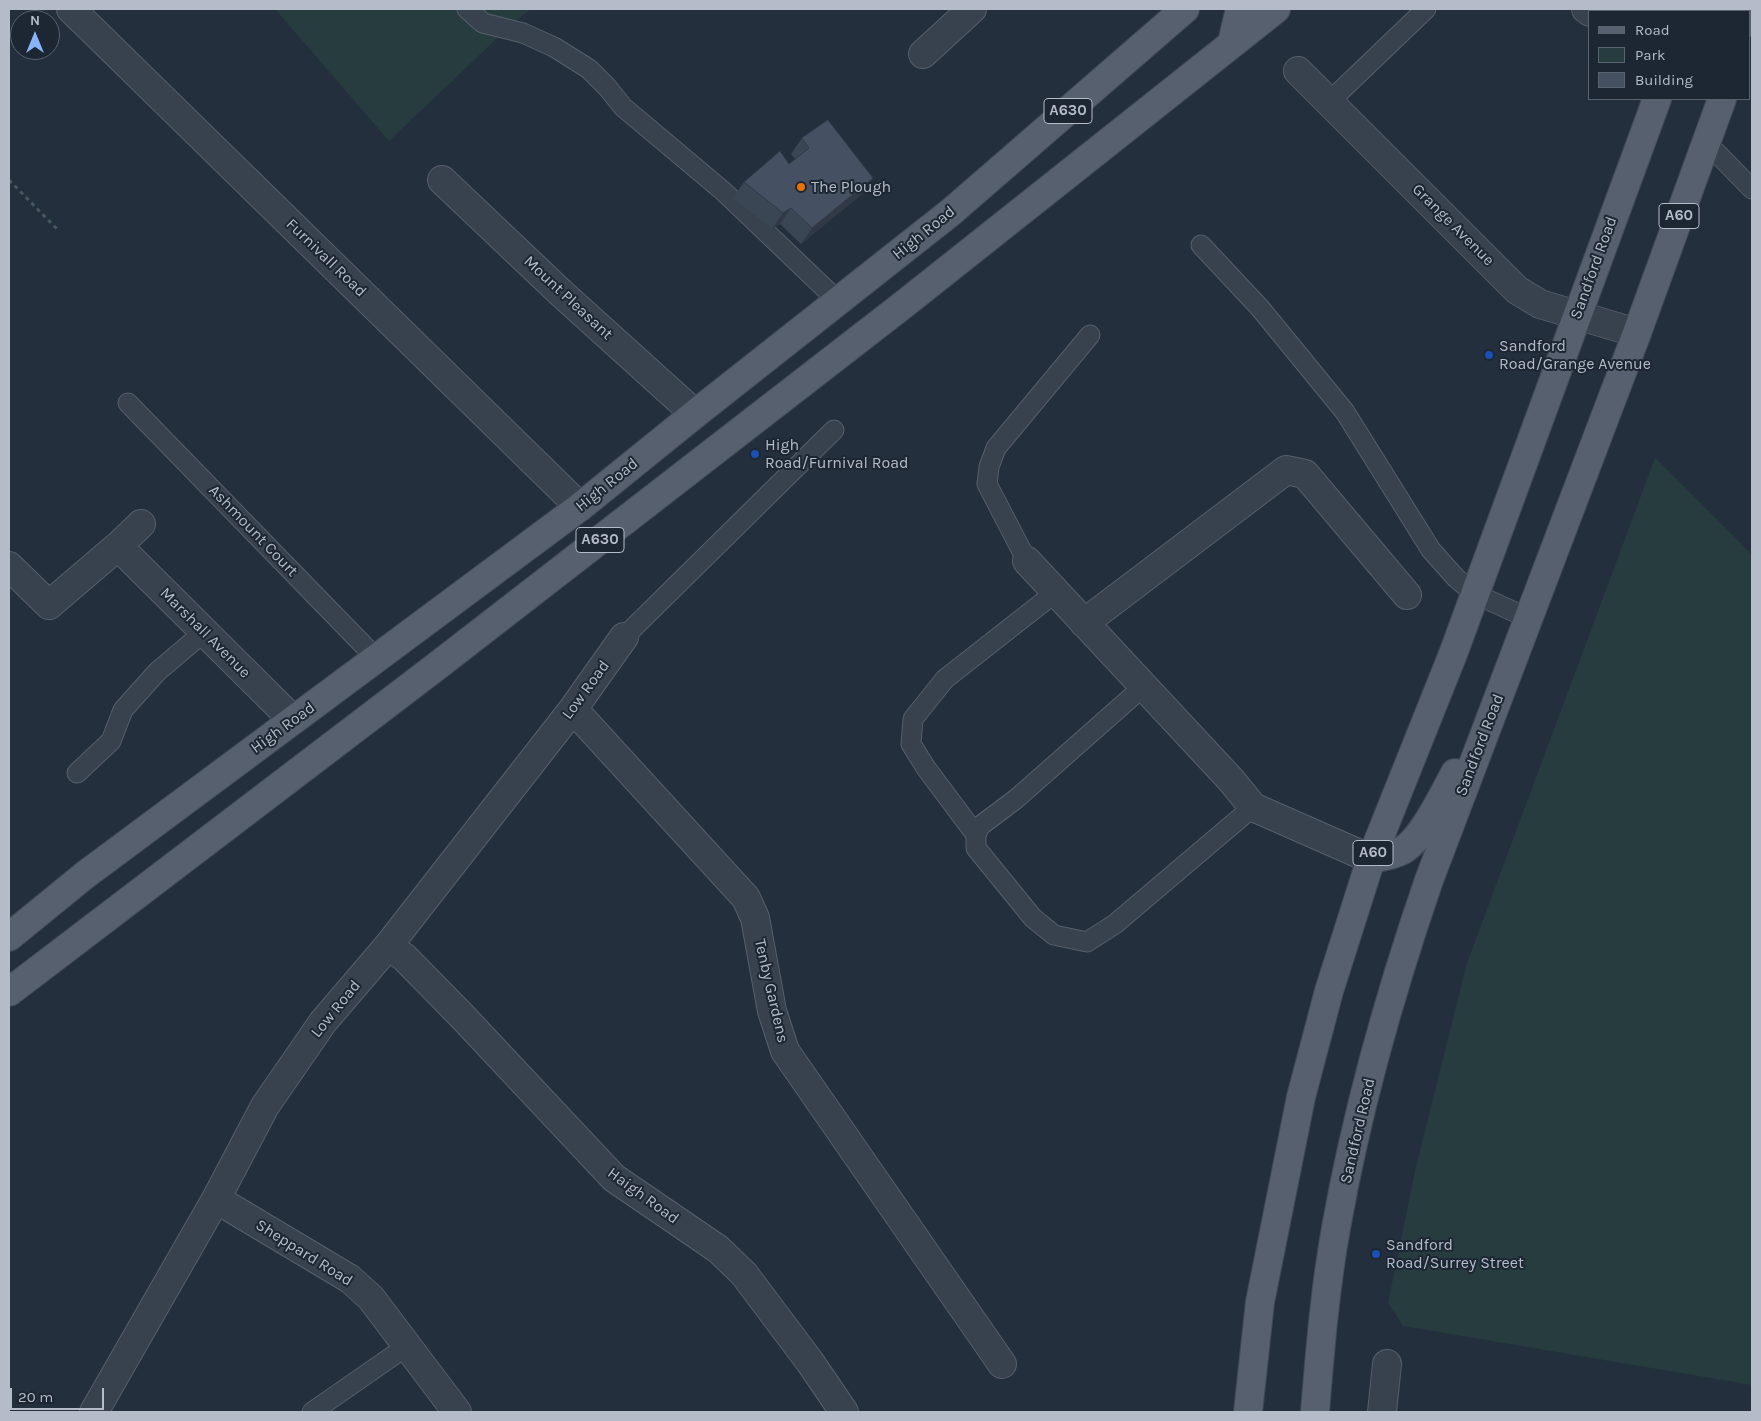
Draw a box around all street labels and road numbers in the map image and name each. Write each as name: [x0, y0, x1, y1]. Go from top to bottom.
road number: A630: [1044, 98, 1092, 124]
street label: Grange Avenue: [1408, 180, 1498, 270]
street label: High Road: [889, 202, 959, 264]
road number: A60: [1659, 204, 1699, 228]
street label: Sandford Road: [1567, 214, 1621, 322]
street label: Furnivall Road: [282, 215, 370, 301]
street label: Mount Pleasant: [520, 252, 616, 344]
street label: High Road: [572, 454, 642, 516]
street label: Ashmount Court: [204, 481, 302, 581]
road number: A630: [576, 528, 624, 552]
street label: Marshall Avenue: [156, 584, 254, 682]
street label: Low Road: [558, 657, 614, 723]
street label: Sandford Road: [1452, 691, 1508, 799]
street label: High Road: [247, 698, 319, 758]
road number: A60: [1353, 840, 1393, 866]
street label: Tenby Gardens: [750, 937, 792, 1045]
street label: Low Road: [307, 976, 365, 1042]
street label: Sandford Road: [1337, 1076, 1379, 1186]
street label: Haigh Road: [604, 1164, 682, 1228]
street label: Sheppard Road: [252, 1215, 356, 1291]

